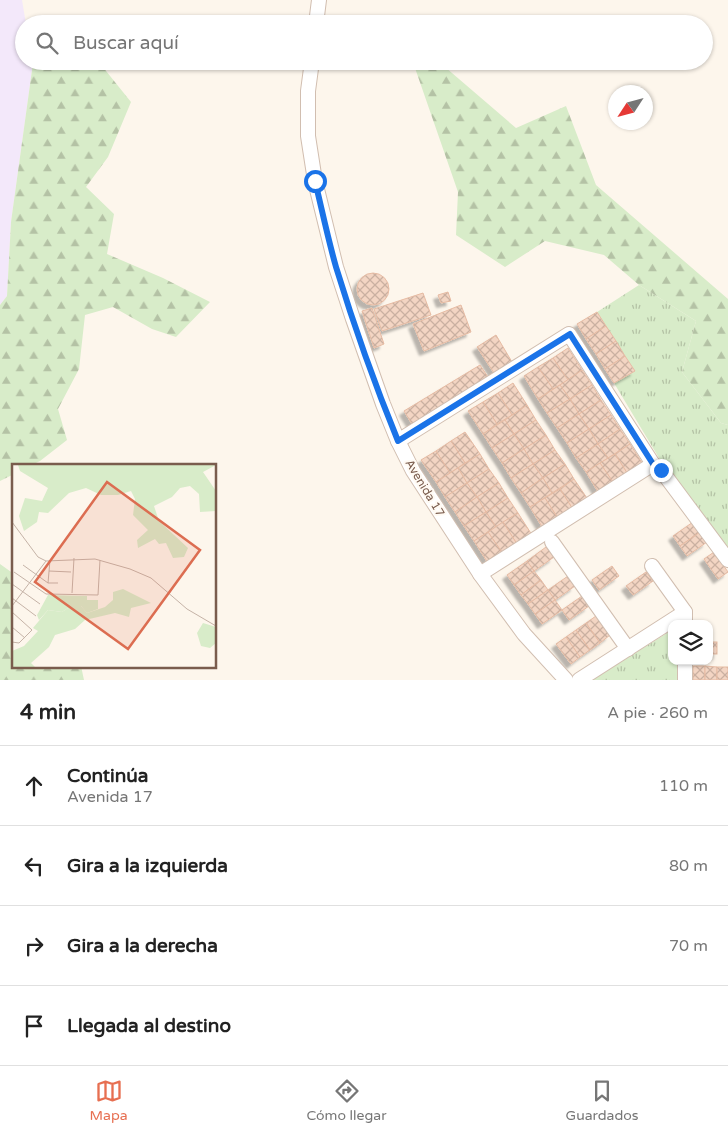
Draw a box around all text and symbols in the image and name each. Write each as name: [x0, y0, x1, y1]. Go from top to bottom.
search box: [15, 15, 713, 70]
icon: search: [33, 29, 61, 57]
text: Buscar aquí: [73, 32, 179, 54]
north arrow: [608, 85, 653, 130]
route start: [304, 170, 327, 193]
street label: Avenida 17: [402, 457, 448, 519]
route end: [650, 459, 673, 482]
inset map: [12, 464, 216, 668]
map controls: [668, 620, 713, 665]
button: layers: [668, 620, 713, 665]
text: 4 min: [20, 700, 76, 725]
text: A pie · 260 m: [607, 703, 708, 723]
text: Continúa: [67, 765, 149, 787]
icon: ahead: [20, 772, 48, 800]
text: 110 m: [659, 776, 708, 796]
text: Avenida 17: [67, 787, 153, 807]
icon: left: [20, 852, 48, 880]
text: Gira a la izquierda: [67, 855, 228, 877]
text: 80 m: [669, 856, 708, 876]
icon: right: [20, 932, 48, 960]
text: Gira a la derecha: [67, 935, 218, 957]
text: 70 m: [669, 936, 708, 956]
icon: arrive: [20, 1012, 48, 1040]
text: Llegada al destino: [67, 1015, 231, 1037]
tab: Mapa: [89, 1077, 128, 1124]
tab: Cómo llegar: [307, 1077, 387, 1124]
tab: Guardados: [566, 1077, 638, 1124]

